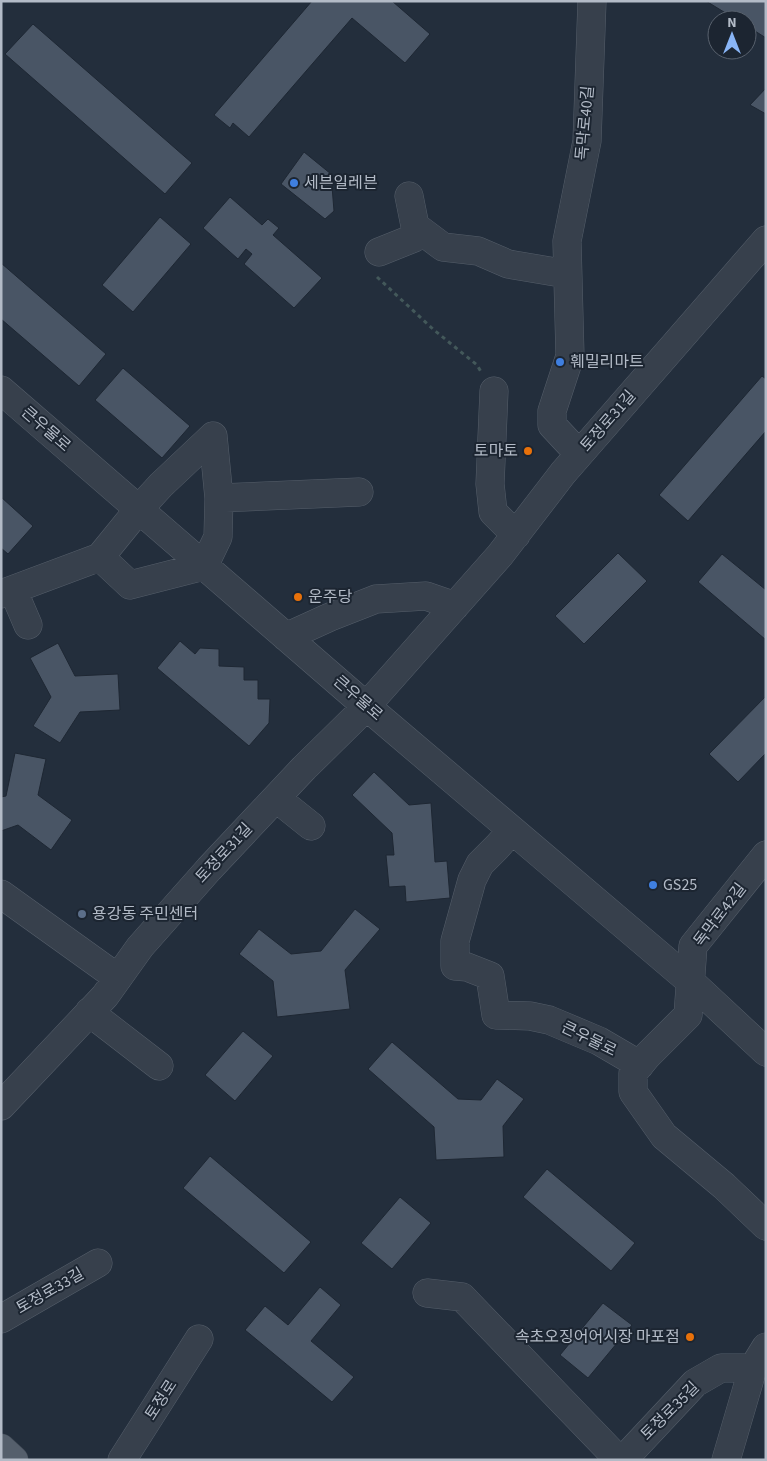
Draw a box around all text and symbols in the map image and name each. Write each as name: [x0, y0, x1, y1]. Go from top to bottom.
north arrow: [707, 10, 757, 60]
text: N: [727, 13, 737, 33]
street label: 독막로40길: [571, 85, 599, 161]
place label: 세븐일레븐: [304, 172, 378, 194]
marker: 세븐일레븐: [288, 177, 300, 189]
place label: 훼밀리마트: [570, 351, 644, 373]
marker: 훼밀리마트: [554, 356, 566, 368]
street label: 토정로31길: [575, 386, 641, 456]
street label: 큰우물로: [17, 401, 76, 457]
place label: 토마토: [474, 440, 518, 462]
marker: 토마토: [522, 445, 534, 457]
place label: 운주당: [308, 586, 352, 608]
marker: 운주당: [292, 591, 304, 603]
street label: 큰우물로: [329, 670, 388, 726]
street label: 토정로31길: [190, 818, 258, 888]
place label: GS25: [663, 874, 697, 896]
marker: GS25: [647, 879, 659, 891]
street label: 독막로42길: [689, 879, 751, 951]
place label: 용강동 주민센터: [92, 903, 198, 925]
marker: 용강동 주민센터: [76, 908, 88, 920]
street label: 큰우물로: [558, 1016, 621, 1062]
street label: 토정로33길: [12, 1263, 88, 1319]
place label: 속초오징어어시장 마포점: [515, 1326, 680, 1348]
marker: 속초오징어어시장 마포점: [684, 1331, 696, 1343]
street label: 토정로: [140, 1375, 182, 1425]
street label: 토정로35길: [636, 1377, 704, 1445]

